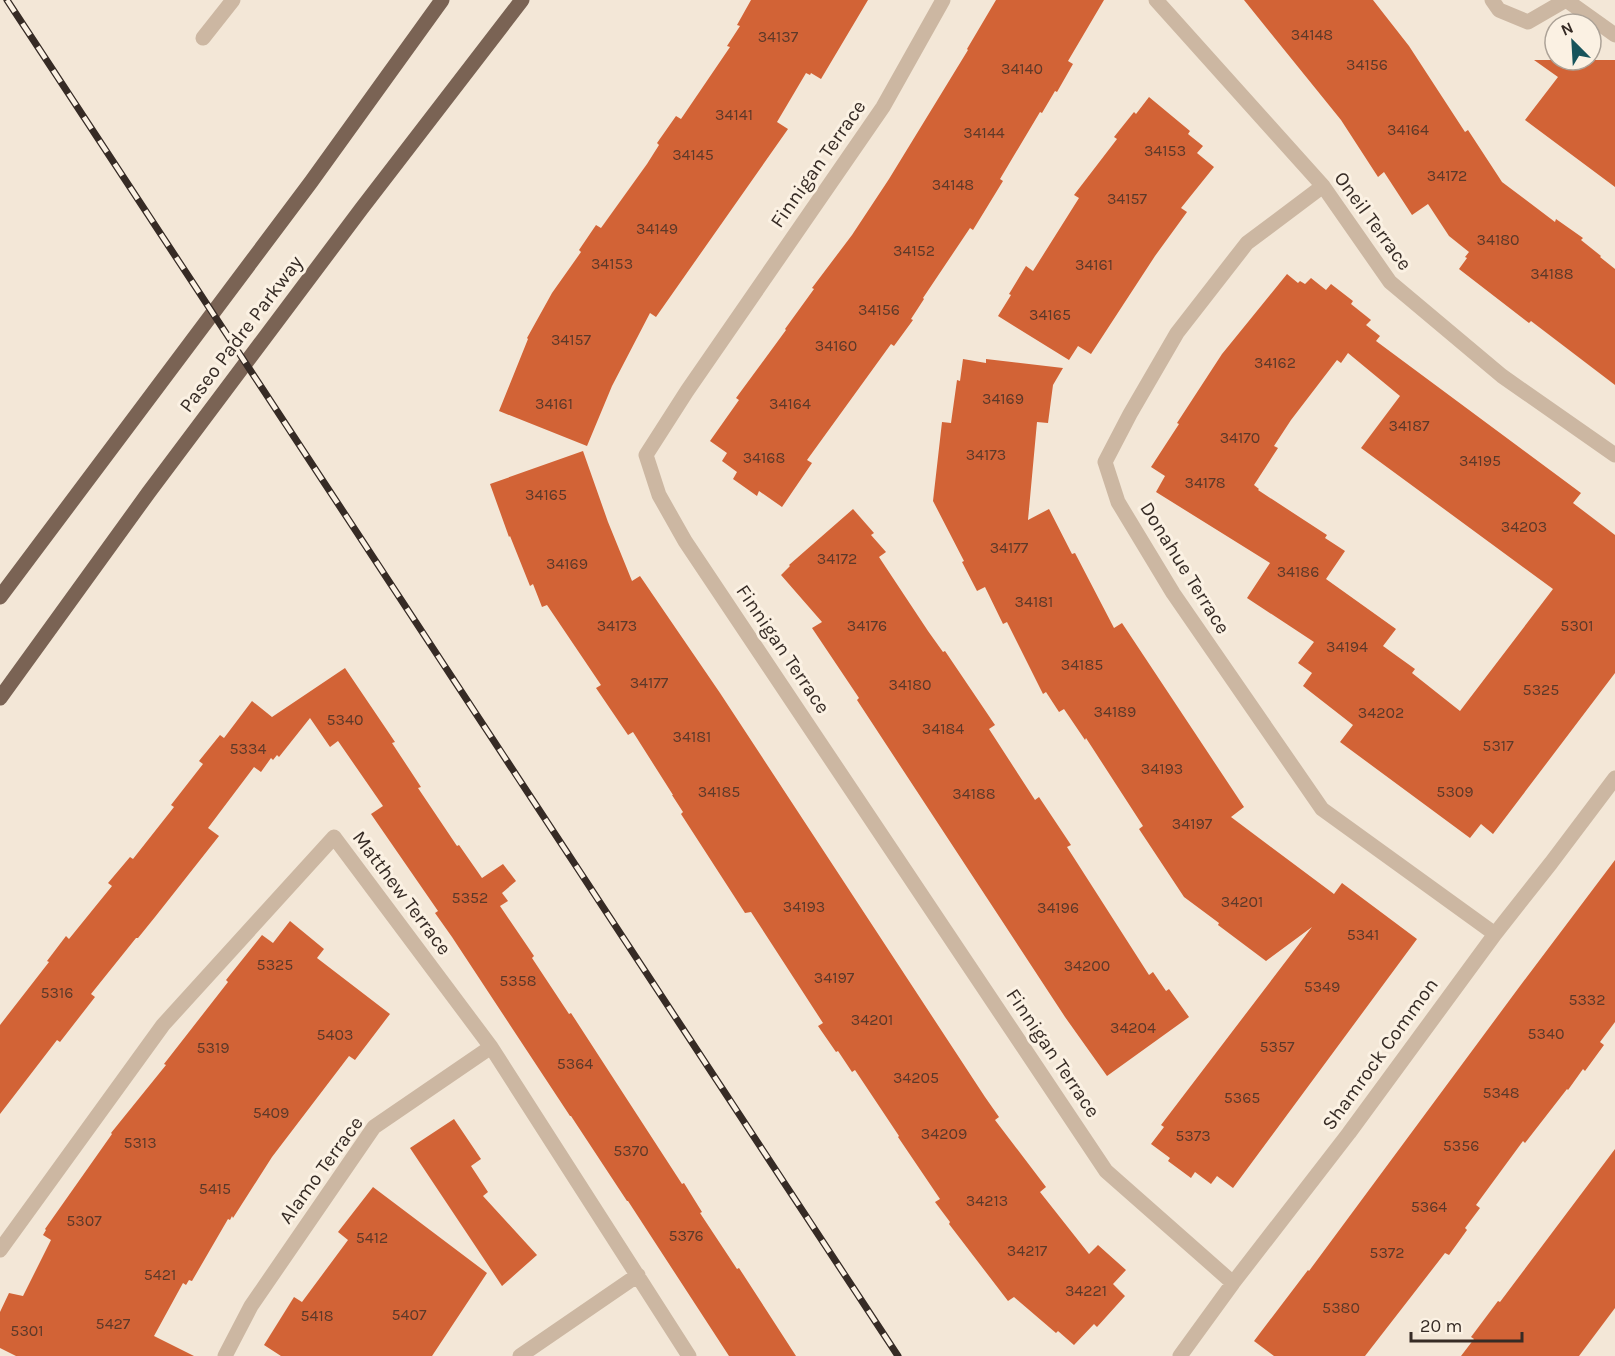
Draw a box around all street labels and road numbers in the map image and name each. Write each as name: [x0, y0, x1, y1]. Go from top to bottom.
street label: Finnigan Terrace: [765, 96, 871, 232]
street label: Oneil Terrace: [1329, 167, 1417, 275]
street label: Paseo Padre Parkway: [175, 251, 307, 417]
street label: Donahue Terrace: [1135, 498, 1235, 638]
street label: Finnigan Terrace: [731, 580, 835, 718]
street label: Matthew Terrace: [348, 826, 456, 960]
street label: Shamrock Common: [1317, 974, 1443, 1134]
street label: Finnigan Terrace: [1001, 984, 1105, 1122]
street label: Alamo Terrace: [274, 1112, 368, 1228]

